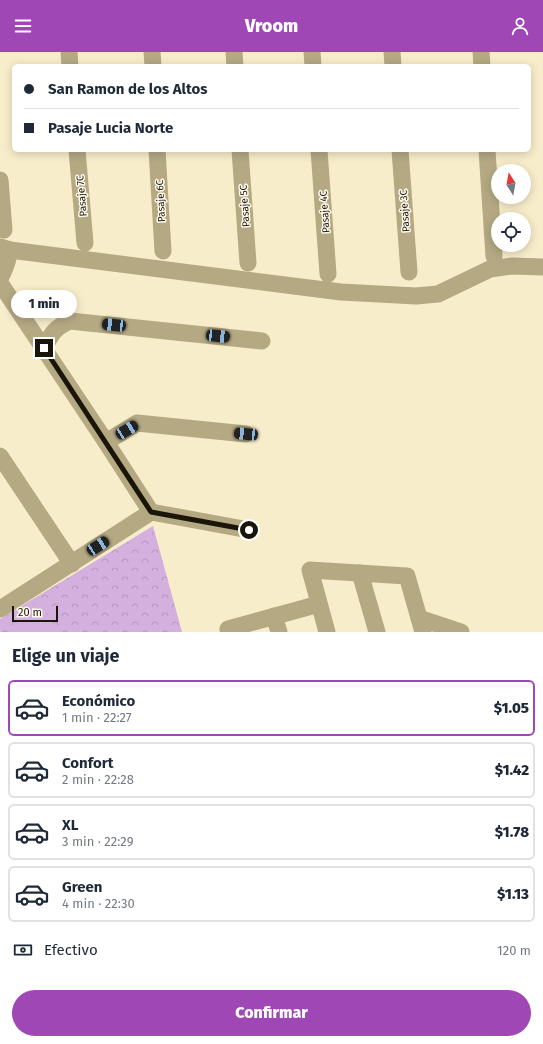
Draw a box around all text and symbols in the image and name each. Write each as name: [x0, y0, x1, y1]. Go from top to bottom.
icon: menu: [12, 15, 34, 37]
text: Vroom: [245, 15, 298, 37]
icon: person: [509, 15, 531, 37]
text: San Ramon de los Altos: [48, 80, 208, 98]
text: Pasaje Lucia Norte: [48, 119, 173, 137]
north arrow: [491, 164, 531, 204]
map controls: [491, 164, 531, 252]
street label: Pasaje 7C: [74, 174, 90, 217]
street label: Pasaje 6C: [154, 179, 168, 222]
street label: Pasaje 5C: [238, 184, 252, 227]
street label: Pasaje 3C: [398, 189, 412, 232]
street label: Pasaje 4C: [318, 190, 332, 233]
button: locate: [491, 212, 531, 252]
callout: 1 min: [11, 290, 77, 318]
text: 1 min: [28, 296, 60, 311]
car: [101, 318, 127, 332]
car: [205, 329, 231, 343]
route end: [35, 339, 53, 357]
car: [114, 419, 140, 441]
car: [234, 427, 258, 441]
route start: [240, 521, 258, 539]
car: [85, 534, 111, 558]
scale bar: [12, 604, 58, 623]
text: 20 m: [18, 606, 42, 619]
text: Elige un viaje: [12, 645, 119, 667]
icon: car: [14, 690, 50, 726]
text: Económico: [62, 692, 135, 710]
text: $1.05: [494, 699, 529, 717]
text: 1 min · 22:27: [62, 710, 132, 725]
icon: car: [14, 752, 50, 788]
text: Confort: [62, 754, 114, 772]
text: $1.42: [495, 761, 529, 779]
text: 2 min · 22:28: [62, 772, 134, 787]
icon: car: [14, 814, 50, 850]
text: XL: [62, 816, 78, 834]
text: $1.78: [495, 823, 529, 841]
text: 3 min · 22:29: [62, 834, 134, 849]
icon: car: [14, 876, 50, 912]
text: Green: [62, 878, 102, 896]
text: $1.13: [497, 885, 529, 903]
text: 4 min · 22:30: [62, 896, 135, 911]
icon: cash: [12, 939, 34, 961]
text: Efectivo: [44, 941, 98, 959]
text: 120 m: [497, 943, 531, 958]
button: Confirmar: [12, 990, 531, 1036]

